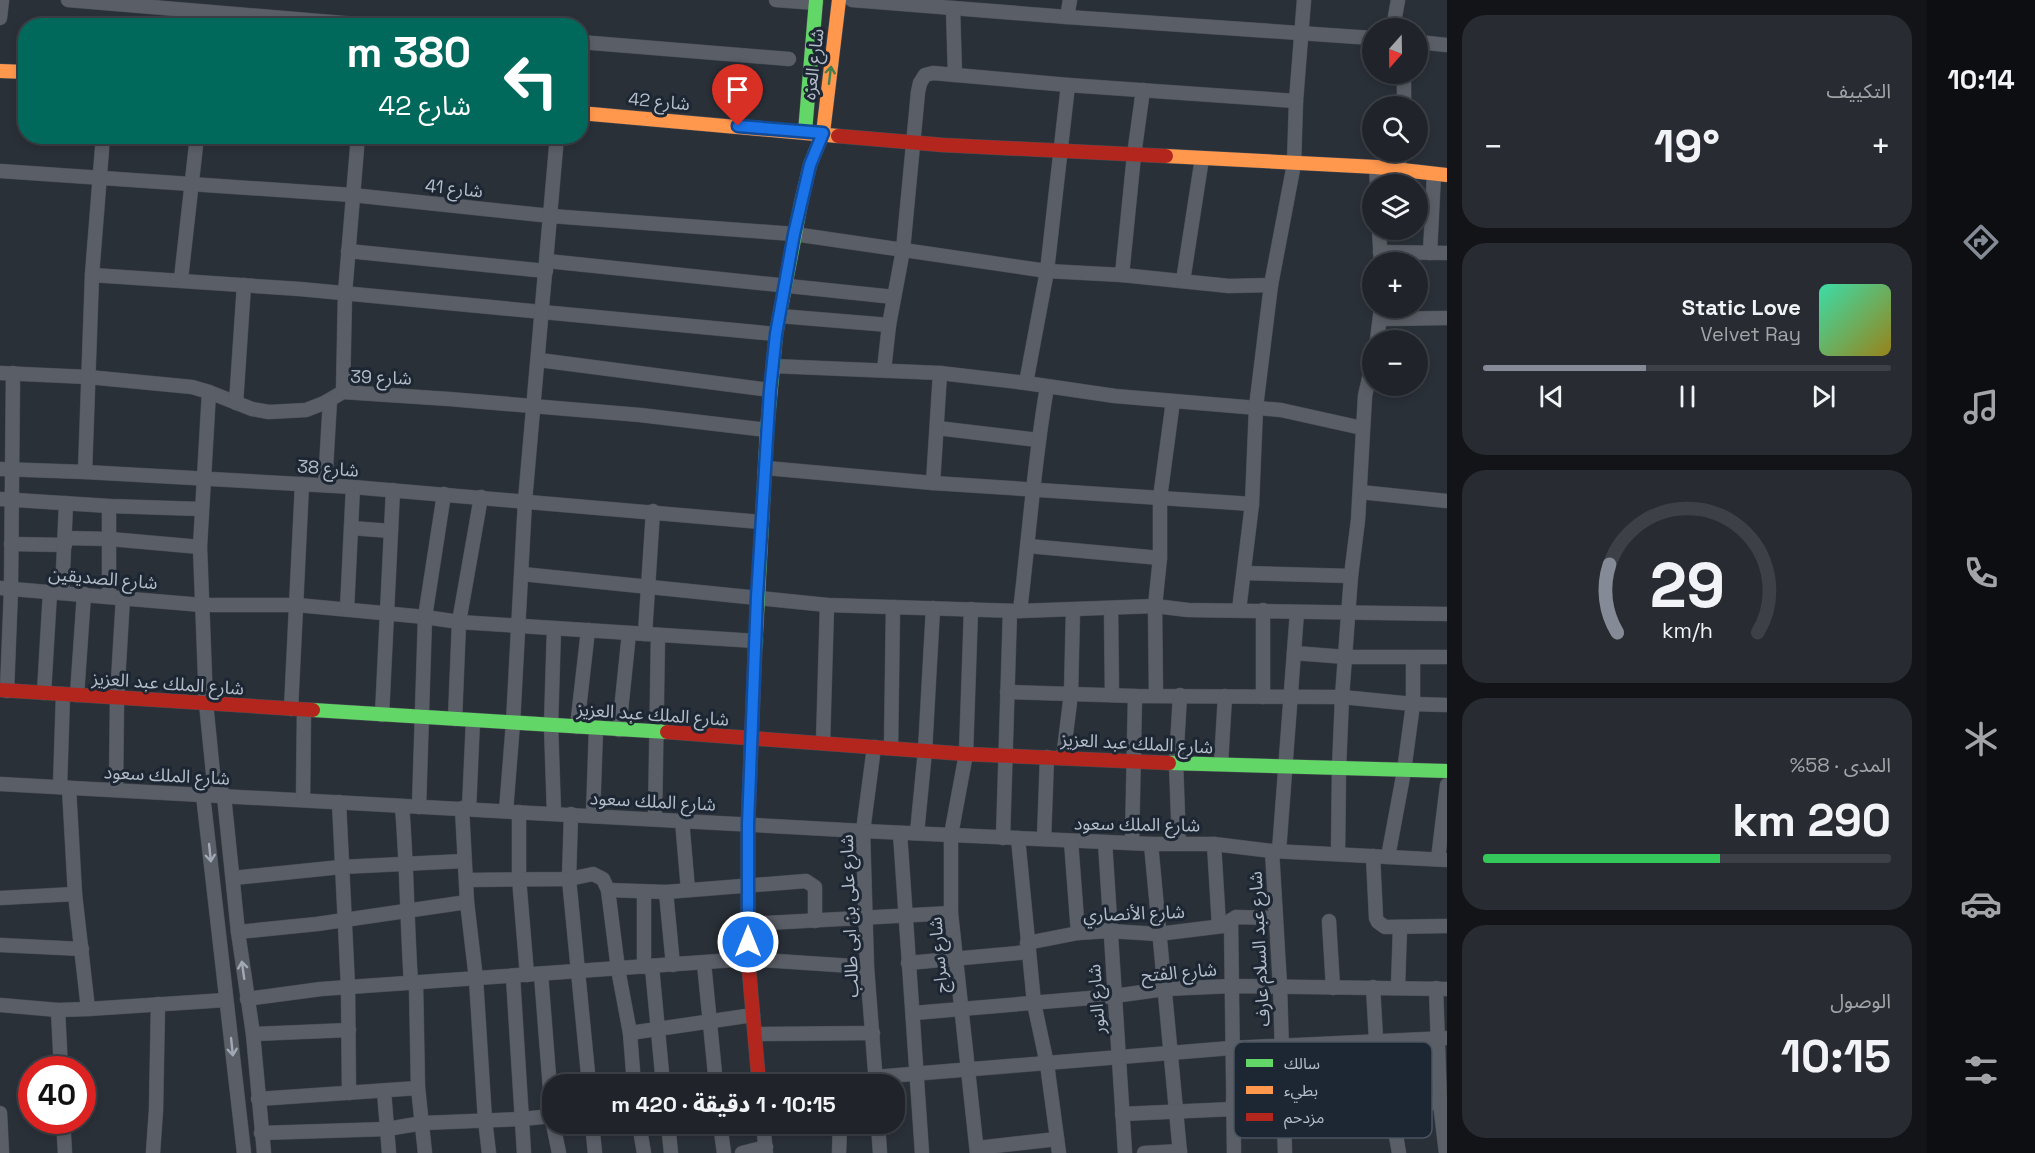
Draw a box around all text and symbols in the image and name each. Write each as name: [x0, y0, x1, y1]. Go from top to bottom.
north arrow: [1362, 18, 1428, 84]
map controls: [1362, 18, 1428, 396]
text: 380 m: [347, 26, 471, 79]
street label: شارع العزه: [797, 27, 832, 101]
icon: left: [492, 42, 570, 120]
text: 10:14: [1947, 62, 2015, 97]
pin: [712, 64, 763, 126]
one-way arrow: [825, 66, 836, 86]
icon: arrive: [721, 73, 754, 106]
text: التكييف: [1827, 78, 1891, 104]
street label: شارع 42: [627, 87, 691, 118]
text: شارع 42: [378, 88, 471, 123]
button: search: [1362, 96, 1428, 162]
text: 19°: [1654, 118, 1720, 175]
text: −: [1483, 126, 1503, 168]
text: +: [1871, 126, 1891, 168]
street label: شارع 41: [424, 174, 484, 205]
button: layers: [1362, 174, 1428, 240]
icon: directions: [1960, 221, 2002, 263]
button: +: [1362, 252, 1428, 318]
text: Static Love: [1682, 293, 1801, 321]
text: Velvet Ray: [1700, 321, 1801, 347]
button: −: [1362, 330, 1428, 396]
street label: شارع 39: [350, 364, 412, 393]
icon: previous: [1535, 380, 1568, 413]
icon: pause: [1671, 380, 1704, 413]
icon: next: [1807, 380, 1840, 413]
icon: music: [1960, 386, 2002, 428]
street label: شارع 38: [296, 454, 360, 485]
text: 29: [1649, 547, 1725, 626]
icon: phone: [1960, 552, 2002, 594]
street label: شارع الصديقين: [47, 562, 159, 597]
text: km/h: [1661, 618, 1713, 645]
street label: شارع الملك عبد العزيز: [90, 666, 245, 703]
street label: شارع الملك عبد العزيز: [575, 697, 730, 734]
icon: climate: [1960, 718, 2002, 760]
street label: شارع الملك عبد العزيز: [1059, 727, 1214, 761]
text: المدى · 58%: [1790, 752, 1891, 778]
street label: شارع الملك سعود: [103, 760, 231, 793]
street label: شارع الملك سعود: [589, 786, 717, 819]
text: 290 km: [1732, 792, 1891, 849]
street label: شارع الملك سعود: [1074, 811, 1200, 840]
street label: شارع على بن ابى طالب: [835, 834, 866, 998]
one-way arrow: [205, 843, 216, 863]
street label: شارع عبد السلام عارف: [1243, 871, 1278, 1027]
icon: car: [1960, 883, 2002, 925]
street label: شارع الأنصاري: [1083, 900, 1185, 929]
position arrow: [716, 910, 780, 974]
street label: شارع سراج: [923, 916, 956, 994]
street label: شارع الفتح: [1140, 957, 1218, 990]
one-way arrow: [237, 960, 248, 980]
street label: شارع النور: [1082, 963, 1113, 1036]
text: الوصول: [1830, 988, 1891, 1014]
text: 10:15: [1781, 1028, 1891, 1085]
one-way arrow: [227, 1037, 238, 1056]
legend: [1234, 1042, 1432, 1138]
icon: filters: [1960, 1049, 2002, 1091]
text: سالك: [1284, 1053, 1320, 1074]
speed limit sign: 40: [18, 1056, 96, 1134]
text: بطيء: [1284, 1080, 1318, 1103]
text: 10:15 · 1 دقيقة · 420 m: [611, 1090, 836, 1118]
text: مزدحم: [1284, 1107, 1324, 1130]

